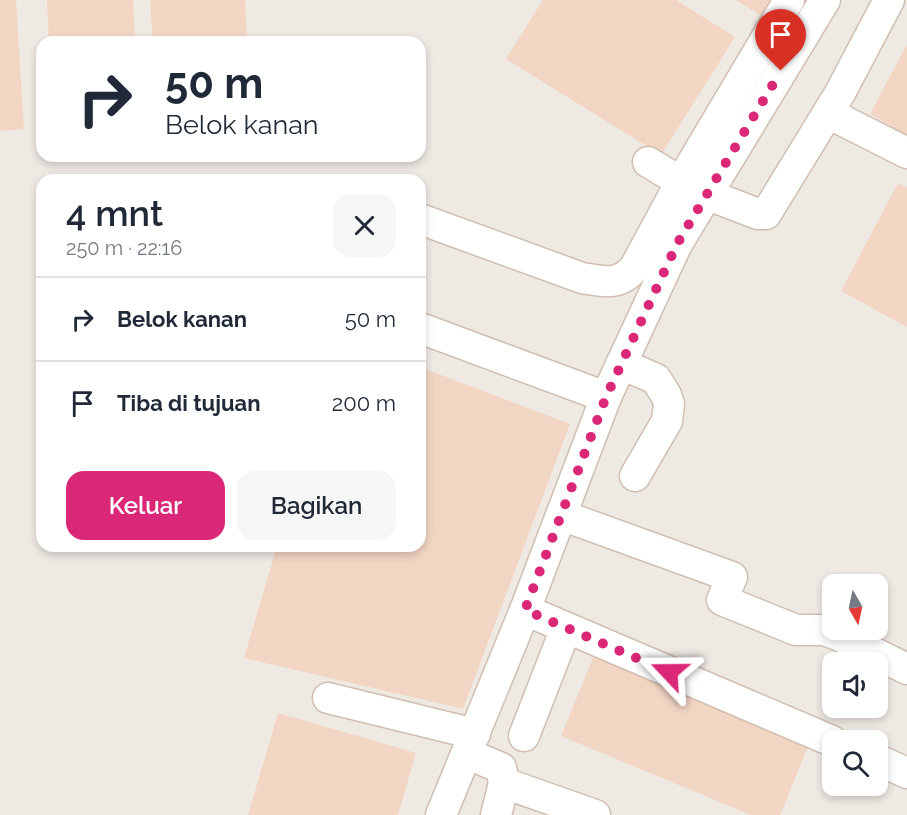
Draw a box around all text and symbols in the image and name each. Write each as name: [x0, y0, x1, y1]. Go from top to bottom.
pin: [755, 9, 806, 71]
icon: arrive: [764, 18, 797, 51]
text: 50 m: [165, 59, 263, 108]
icon: right: [66, 60, 144, 138]
text: Belok kanan: [165, 109, 319, 140]
text: 4 mnt: [66, 192, 163, 234]
button: close: [333, 194, 396, 257]
text: 250 m · 22:16: [66, 236, 182, 260]
icon: right: [66, 303, 99, 336]
text: Belok kanan: [117, 306, 247, 332]
text: 50 m: [345, 306, 396, 332]
icon: arrive: [66, 387, 99, 420]
text: Tiba di tujuan: [117, 390, 260, 416]
text: 200 m: [332, 390, 396, 416]
button: Keluar: [66, 471, 225, 540]
button: Bagikan: [237, 471, 396, 540]
north arrow: [822, 574, 888, 640]
map controls: [822, 574, 888, 796]
position arrow: [637, 640, 701, 704]
button: sound: [822, 652, 888, 718]
button: search: [822, 730, 888, 796]

